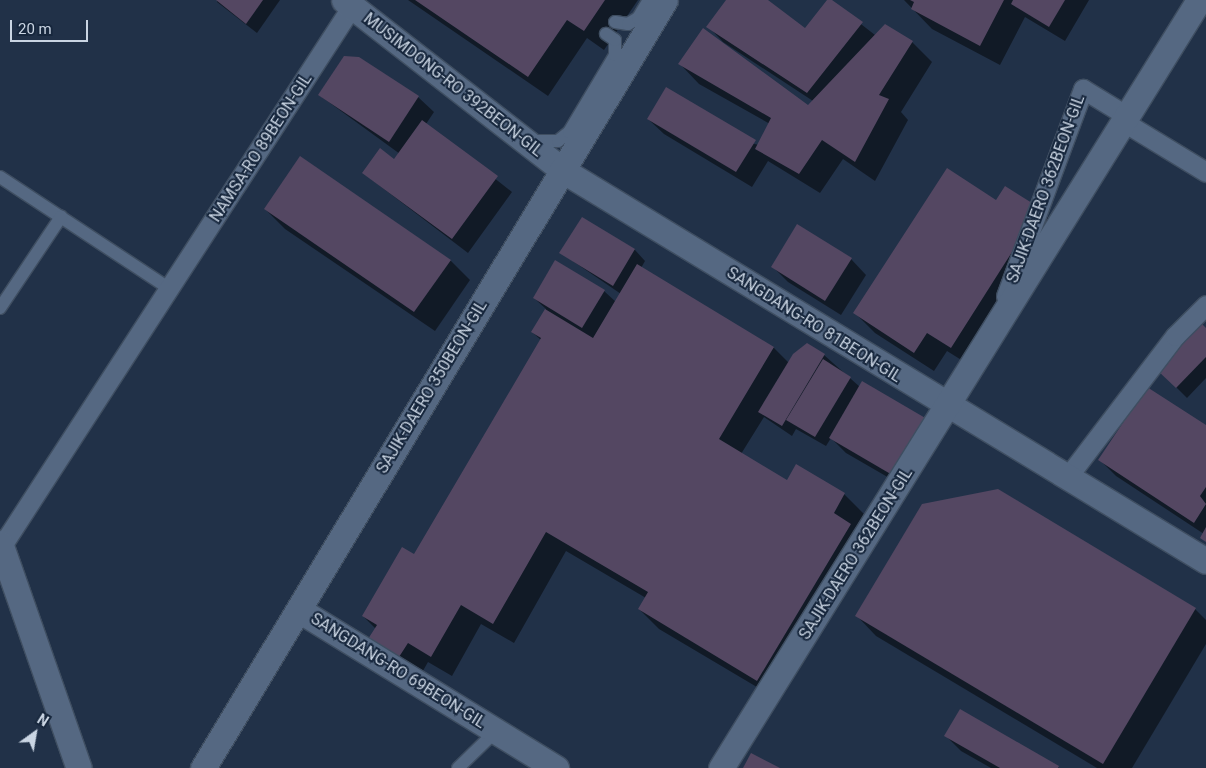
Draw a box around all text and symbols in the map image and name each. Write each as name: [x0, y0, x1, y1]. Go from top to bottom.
street label: MUSIMDONG-RO 392BEON-GIL: [360, 9, 546, 161]
scale bar: [12, 10, 90, 42]
text: 20 m: [18, 20, 52, 38]
street label: NAMSA-RO 89BEON-GIL: [206, 70, 316, 226]
street label: SAJIK-DAERO 362BEON-GIL: [1003, 92, 1089, 286]
street label: SANGDANG-RO 81BEON-GIL: [723, 263, 905, 387]
street label: SAJIK-DAERO 350BEON-GIL: [373, 297, 491, 477]
street label: SAJIK-DAERO 362BEON-GIL: [795, 465, 917, 643]
street label: SANGDANG-RO 69BEON-GIL: [307, 609, 489, 733]
north arrow: [10, 708, 60, 758]
text: N: [35, 711, 51, 730]

